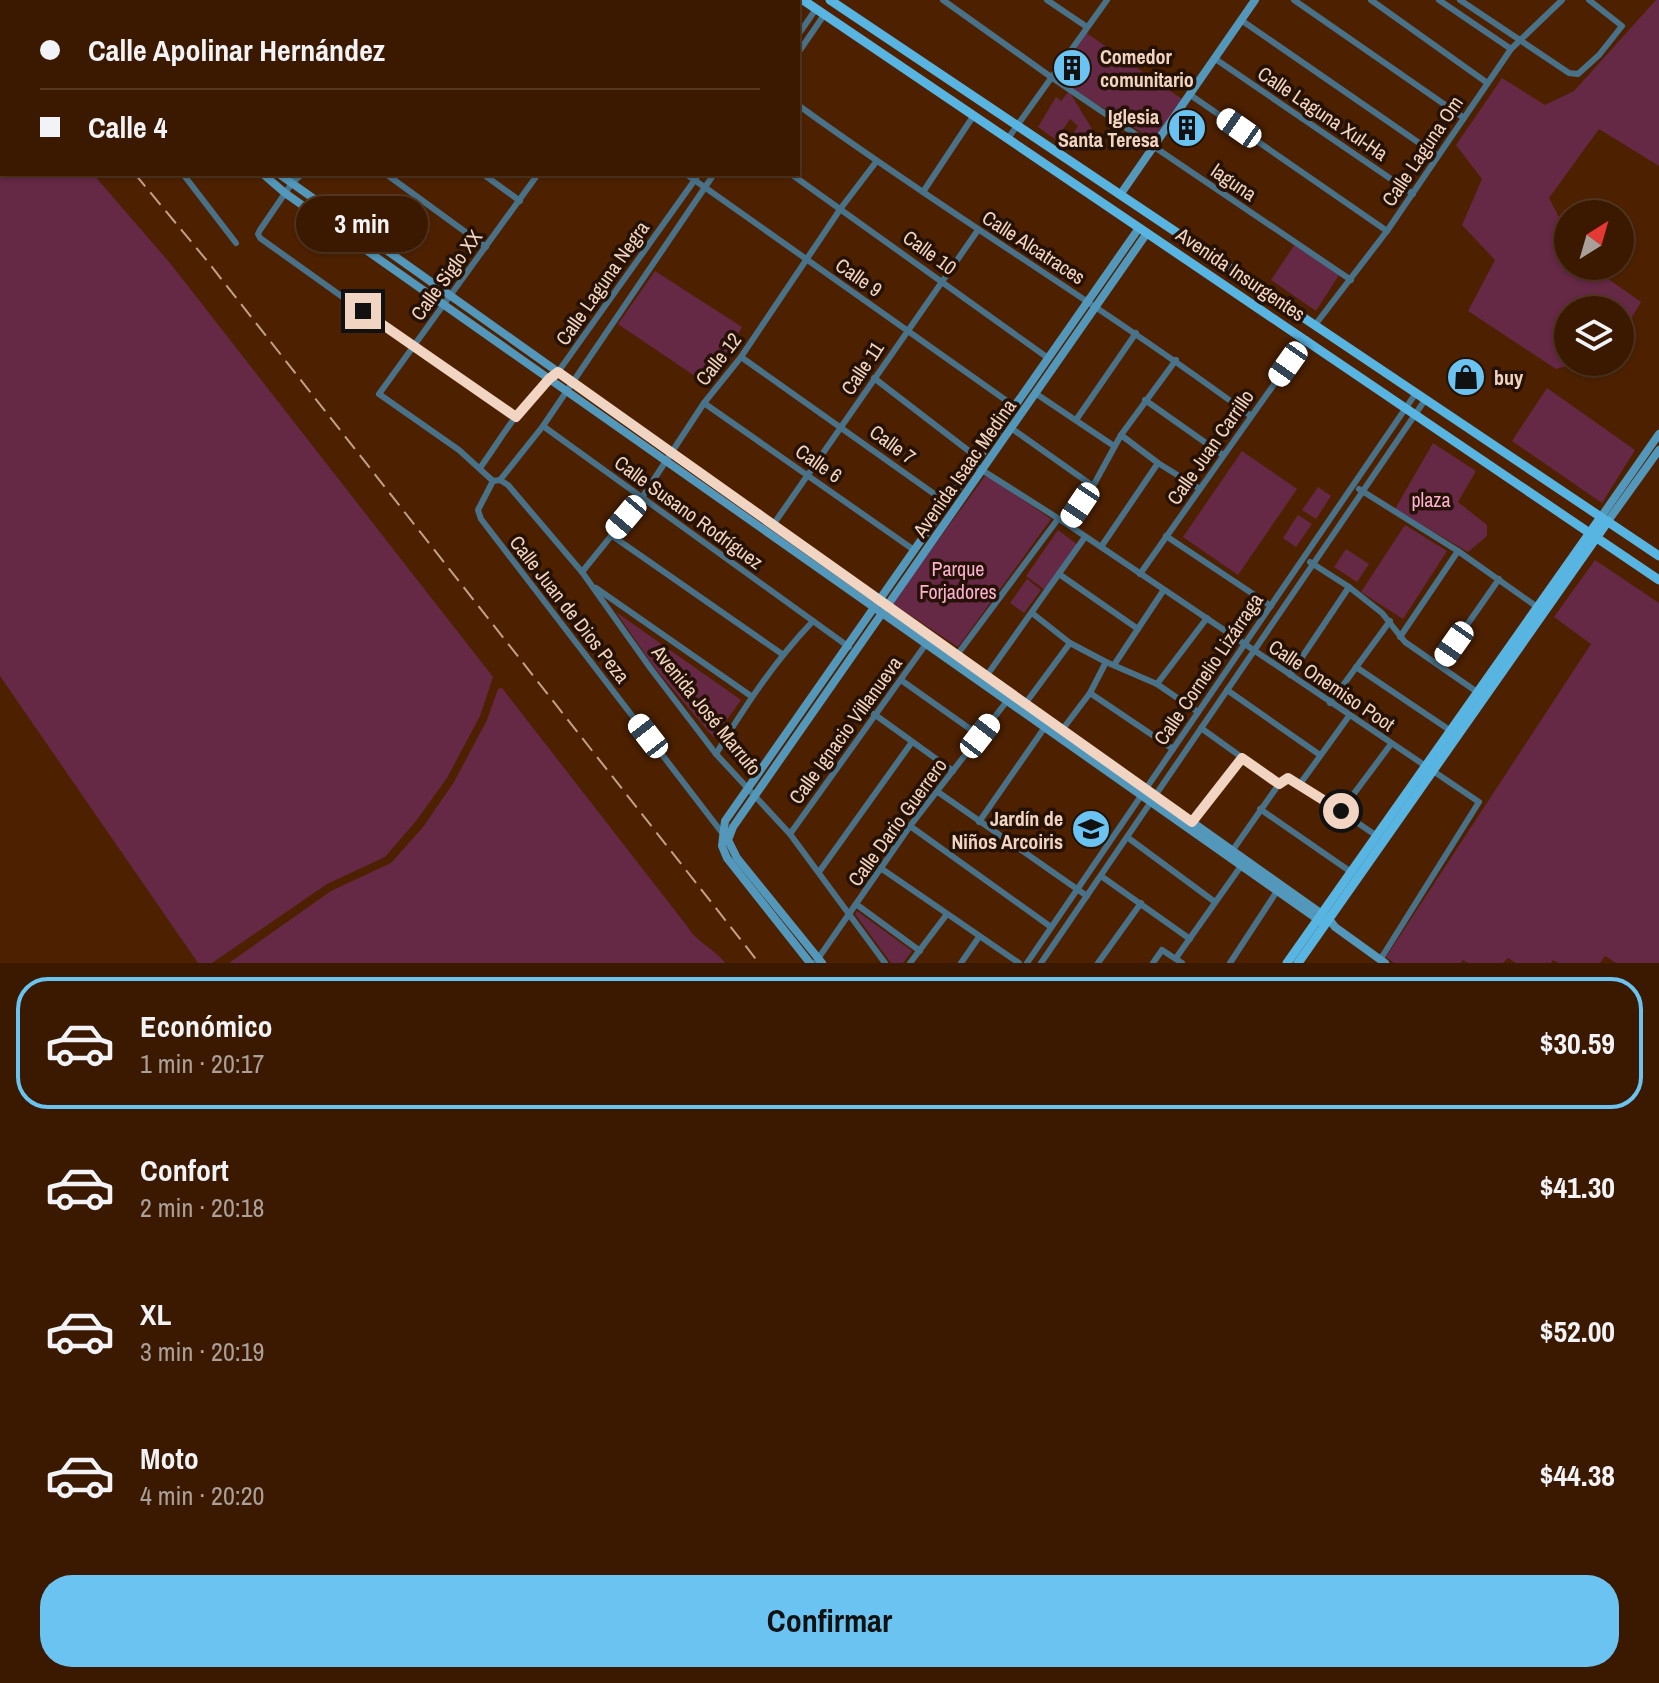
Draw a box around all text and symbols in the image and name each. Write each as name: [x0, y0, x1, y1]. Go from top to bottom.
text: Calle Apolinar Hernández: [88, 30, 385, 70]
place label: Comedor comunitario: [1100, 43, 1194, 93]
building icon: Comedor comunitario: [1051, 47, 1093, 89]
street label: Calle Laguna Xul-Ha: [1253, 59, 1393, 167]
street label: Calle Laguna Om: [1375, 91, 1469, 211]
place label: Iglesia Santa Teresa: [1058, 103, 1159, 153]
car: [1212, 104, 1266, 152]
text: Calle 4: [88, 107, 167, 147]
building icon: Iglesia Santa Teresa: [1166, 107, 1208, 149]
street label: laguna: [1206, 157, 1262, 207]
callout: 3 min: [297, 195, 429, 251]
north arrow: [1554, 200, 1634, 280]
map controls: [1554, 200, 1634, 376]
street label: Calle Alcatraces: [977, 204, 1091, 290]
text: 3 min: [334, 206, 390, 241]
street label: Calle Laguna Negra: [549, 216, 655, 350]
street label: Avenida Insurgentes: [1170, 220, 1311, 327]
street label: Calle 10: [898, 223, 962, 281]
street label: Calle Siglo XX: [404, 224, 488, 326]
street label: Calle 9: [830, 251, 888, 303]
route end: [345, 293, 381, 329]
button: layers: [1554, 296, 1634, 376]
street label: Calle 12: [689, 327, 747, 391]
street label: Calle 11: [834, 336, 890, 400]
car: [1264, 337, 1312, 391]
shop icon: buy: [1445, 356, 1487, 398]
place label: buy: [1494, 364, 1524, 391]
street label: Calle Juan Carrillo: [1160, 384, 1260, 510]
street label: Avenida Isaac Medina: [906, 394, 1022, 543]
street label: Calle 7: [864, 418, 922, 470]
street label: Calle 6: [790, 437, 848, 489]
street label: Calle Susano Rodríguez: [609, 449, 769, 575]
car: [1057, 478, 1103, 532]
park label: plaza: [1411, 486, 1451, 513]
car: [601, 491, 651, 543]
street label: Calle Juan de Dios Peza: [504, 530, 636, 688]
park label: Parque Forjadores: [919, 555, 997, 605]
street label: Calle Cornelio Lizárraga: [1147, 588, 1269, 750]
car: [1430, 617, 1478, 671]
street label: Calle Onemiso Poot: [1264, 633, 1401, 737]
street label: Avenida José Marrufo: [645, 638, 768, 781]
street label: Calle Ignacio Villanueva: [782, 651, 908, 809]
car: [624, 710, 672, 762]
car: [956, 710, 1004, 762]
street label: Calle Dario Guerrero: [841, 752, 953, 892]
route start: [1323, 793, 1359, 829]
place label: Jardín de Niños Arcoiris: [952, 805, 1063, 855]
school or university icon: Jardín de Niños Arcoiris: [1070, 808, 1112, 850]
text: Económico: [140, 1006, 273, 1046]
icon: car: [44, 1007, 116, 1079]
text: $30.59: [1540, 1023, 1615, 1063]
text: 1 min · 20:17: [140, 1046, 264, 1081]
text: Confort: [140, 1150, 229, 1190]
icon: car: [44, 1151, 116, 1223]
text: $41.30: [1540, 1167, 1615, 1207]
text: 2 min · 20:18: [140, 1190, 264, 1225]
text: XL: [140, 1294, 171, 1334]
icon: car: [44, 1295, 116, 1367]
text: $52.00: [1540, 1311, 1615, 1351]
text: 3 min · 20:19: [140, 1334, 264, 1369]
text: Moto: [140, 1438, 199, 1478]
icon: car: [44, 1439, 116, 1511]
text: $44.38: [1540, 1455, 1615, 1495]
text: 4 min · 20:20: [140, 1478, 264, 1513]
button: Confirmar: [40, 1575, 1619, 1667]

